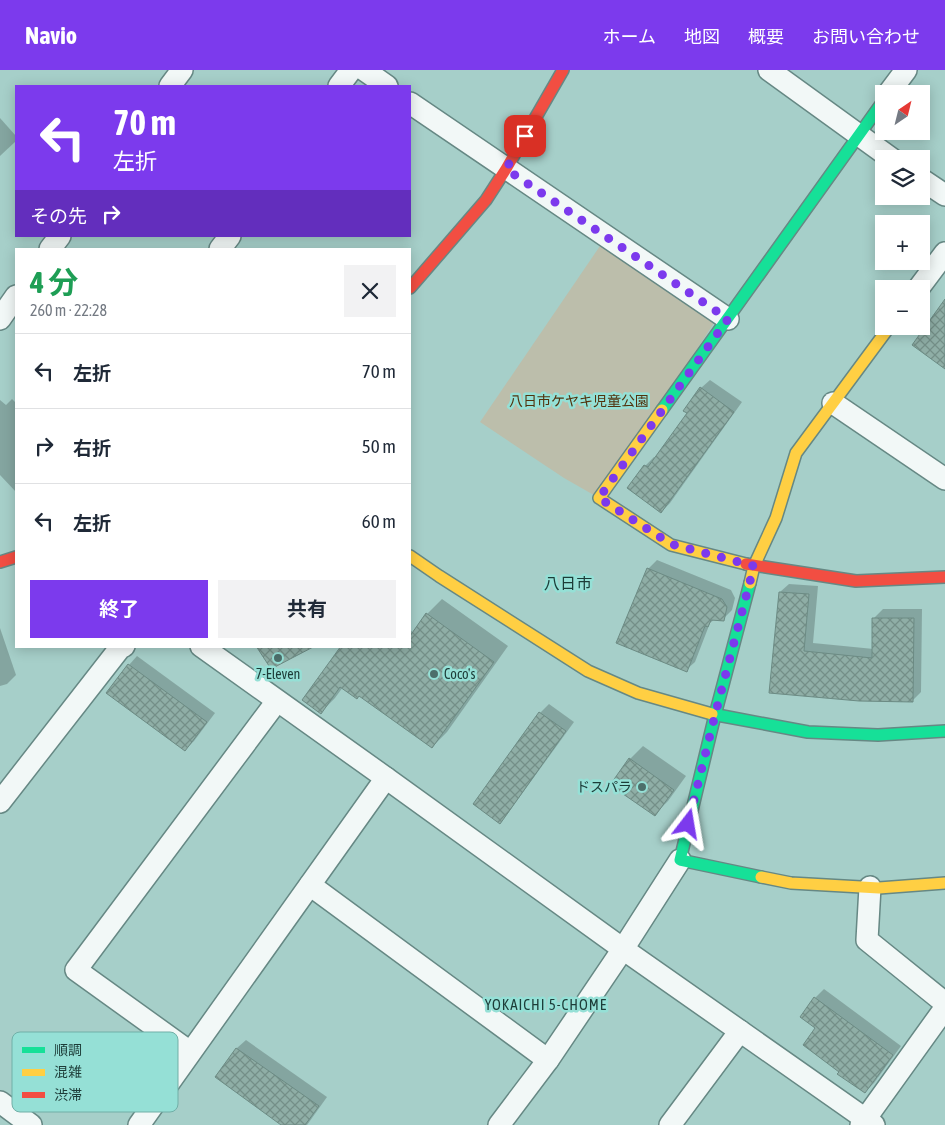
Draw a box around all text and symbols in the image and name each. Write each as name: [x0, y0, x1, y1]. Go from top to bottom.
text: Navio: [25, 22, 77, 49]
text: ホーム: [603, 26, 656, 47]
text: 地図: [684, 26, 720, 47]
text: 概要: [748, 26, 784, 47]
text: お問い合わせ: [812, 26, 920, 47]
north arrow: [875, 85, 930, 140]
map controls: [875, 85, 930, 335]
text: 70 m: [113, 102, 176, 142]
icon: left: [30, 105, 95, 170]
pin: [504, 115, 546, 157]
icon: arrive: [511, 122, 539, 150]
text: 左折: [113, 148, 157, 174]
button: layers: [875, 150, 930, 205]
icon: right: [97, 200, 125, 228]
text: その先: [30, 205, 87, 227]
button: +: [875, 215, 930, 270]
text: 4 分: [30, 265, 78, 299]
button: close: [344, 265, 396, 317]
button: −: [875, 280, 930, 335]
text: 260 m · 22:28: [30, 301, 107, 319]
icon: left: [30, 357, 58, 385]
text: 70 m: [362, 360, 396, 382]
text: 左折: [73, 362, 111, 384]
park label: 八日市ケヤキ児童公園: [509, 393, 649, 409]
icon: right: [30, 432, 58, 460]
text: 50 m: [362, 435, 396, 457]
text: 右折: [73, 437, 111, 459]
icon: left: [30, 507, 58, 535]
text: 60 m: [362, 510, 396, 532]
text: 左折: [73, 512, 111, 534]
district label: 八日市: [544, 574, 592, 592]
button: 終了: [30, 580, 208, 638]
button: 共有: [218, 580, 396, 638]
marker: 7-Eleven: [272, 652, 284, 664]
place label: 7-Eleven: [256, 666, 300, 682]
place label: Coco's: [444, 666, 475, 682]
marker: Coco's: [428, 668, 440, 680]
place label: ドスパラ: [576, 779, 632, 795]
marker: ドスパラ: [636, 781, 648, 793]
position arrow: [661, 797, 713, 849]
district label: YOKAICHI 5-CHOME: [485, 996, 607, 1013]
legend: [12, 1032, 178, 1112]
text: 順調: [54, 1042, 82, 1058]
text: 混雑: [54, 1064, 82, 1080]
text: 渋滞: [54, 1087, 82, 1103]

